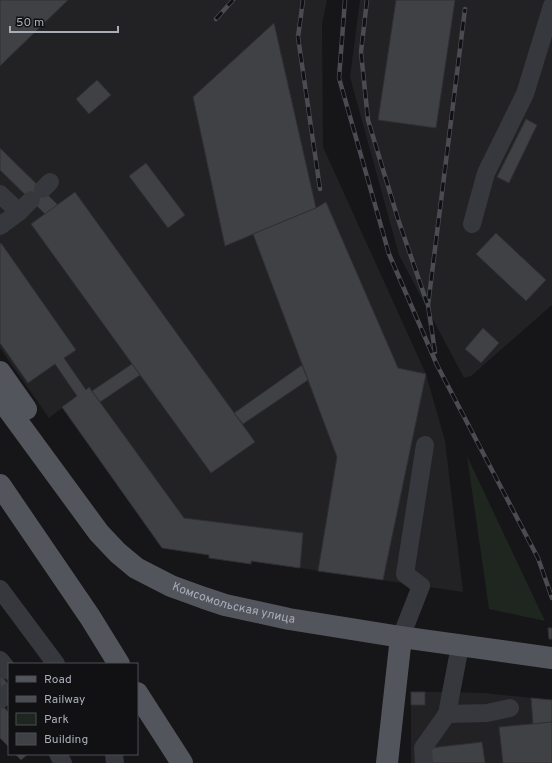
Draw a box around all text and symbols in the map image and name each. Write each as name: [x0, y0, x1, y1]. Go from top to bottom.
scale bar: [10, 8, 118, 34]
text: 50 m: [16, 15, 44, 31]
street label: Комсомольская улица: [170, 579, 296, 628]
legend: [8, 663, 138, 755]
text: Road: [44, 672, 72, 688]
text: Railway: [44, 692, 85, 708]
text: Park: [44, 712, 69, 728]
text: Building: [44, 732, 88, 748]

